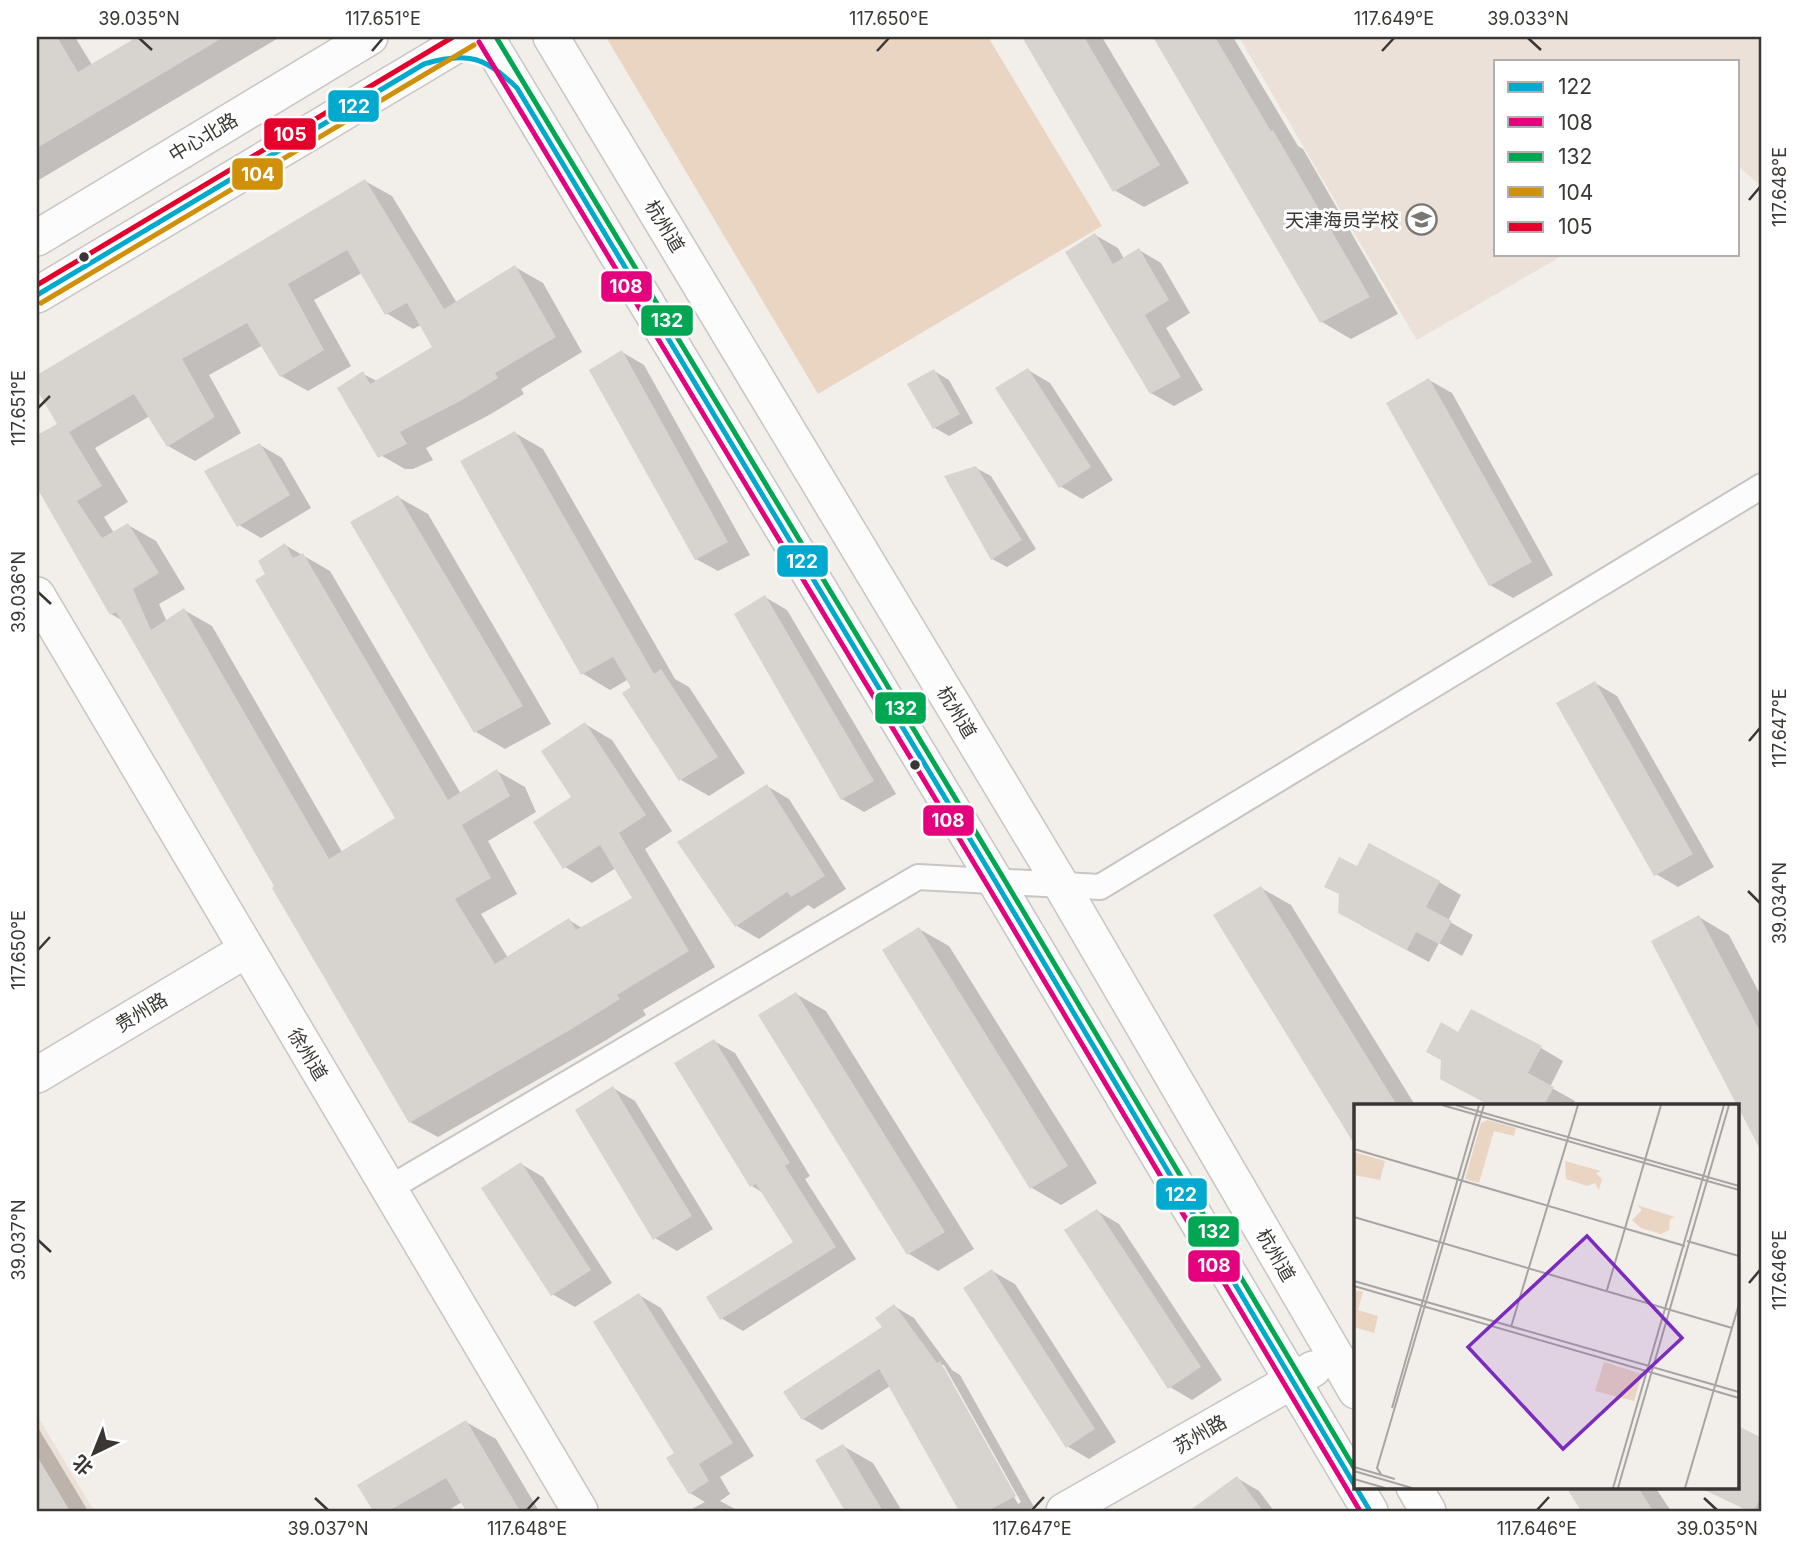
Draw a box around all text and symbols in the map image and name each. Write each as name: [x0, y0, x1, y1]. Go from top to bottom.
text: 39.035°N: [98, 8, 180, 29]
text: 117.651°E: [345, 8, 421, 29]
text: 117.650°E: [849, 8, 929, 29]
text: 117.649°E: [1354, 8, 1434, 29]
text: 39.033°N: [1487, 8, 1569, 29]
legend: [1494, 60, 1740, 256]
text: 122: [1558, 74, 1592, 99]
line badge: 122: [327, 89, 380, 123]
text: 122: [338, 95, 370, 118]
street label: 中心北路: [165, 108, 242, 167]
text: 108: [1558, 110, 1593, 135]
line badge: 105: [263, 117, 317, 151]
text: 105: [273, 123, 307, 146]
text: 132: [1558, 144, 1592, 169]
text: 117.648°E: [1769, 147, 1790, 227]
line badge: 104: [231, 157, 284, 191]
text: 104: [241, 163, 275, 186]
text: 104: [1558, 180, 1593, 205]
street label: 杭州道: [640, 196, 689, 257]
school or university icon: 天津海员学校: [1405, 203, 1439, 237]
place label: 天津海员学校: [1285, 209, 1399, 232]
text: 105: [1558, 214, 1593, 239]
unlabelled marker: [77, 250, 91, 264]
line badge: 108: [600, 270, 653, 303]
text: 108: [609, 275, 643, 298]
line badge: 132: [640, 304, 694, 337]
text: 132: [651, 309, 683, 332]
text: 117.651°E: [8, 370, 29, 446]
line badge: 122: [776, 544, 829, 578]
text: 122: [786, 550, 818, 573]
text: 39.036°N: [8, 551, 29, 633]
street label: 杭州道: [932, 682, 981, 743]
text: 117.647°E: [1769, 688, 1790, 768]
line badge: 132: [874, 691, 927, 725]
text: 132: [885, 697, 917, 720]
unlabelled marker: [908, 758, 922, 772]
line badge: 108: [922, 804, 975, 837]
text: 108: [931, 809, 965, 832]
text: 39.034°N: [1769, 862, 1790, 944]
text: 117.650°E: [8, 910, 29, 990]
street label: 贵州路: [111, 988, 172, 1037]
street label: 徐州道: [283, 1024, 332, 1085]
inset map: [1354, 1104, 1740, 1488]
line badge: 122: [1155, 1177, 1208, 1211]
text: 122: [1165, 1183, 1197, 1206]
text: 39.037°N: [8, 1200, 29, 1280]
line badge: 132: [1187, 1215, 1240, 1248]
text: 132: [1198, 1220, 1230, 1243]
street label: 杭州道: [1251, 1225, 1300, 1286]
text: 117.646°E: [1769, 1230, 1790, 1310]
line badge: 108: [1187, 1249, 1241, 1283]
text: 108: [1197, 1254, 1231, 1277]
street label: 苏州路: [1170, 1410, 1231, 1459]
north arrow: [60, 1418, 130, 1488]
text: 北: [68, 1450, 98, 1480]
text: 39.037°N: [288, 1518, 368, 1539]
text: 117.648°E: [487, 1518, 567, 1539]
text: 117.647°E: [992, 1518, 1072, 1539]
text: 117.646°E: [1497, 1518, 1577, 1539]
text: 39.035°N: [1676, 1518, 1758, 1539]

